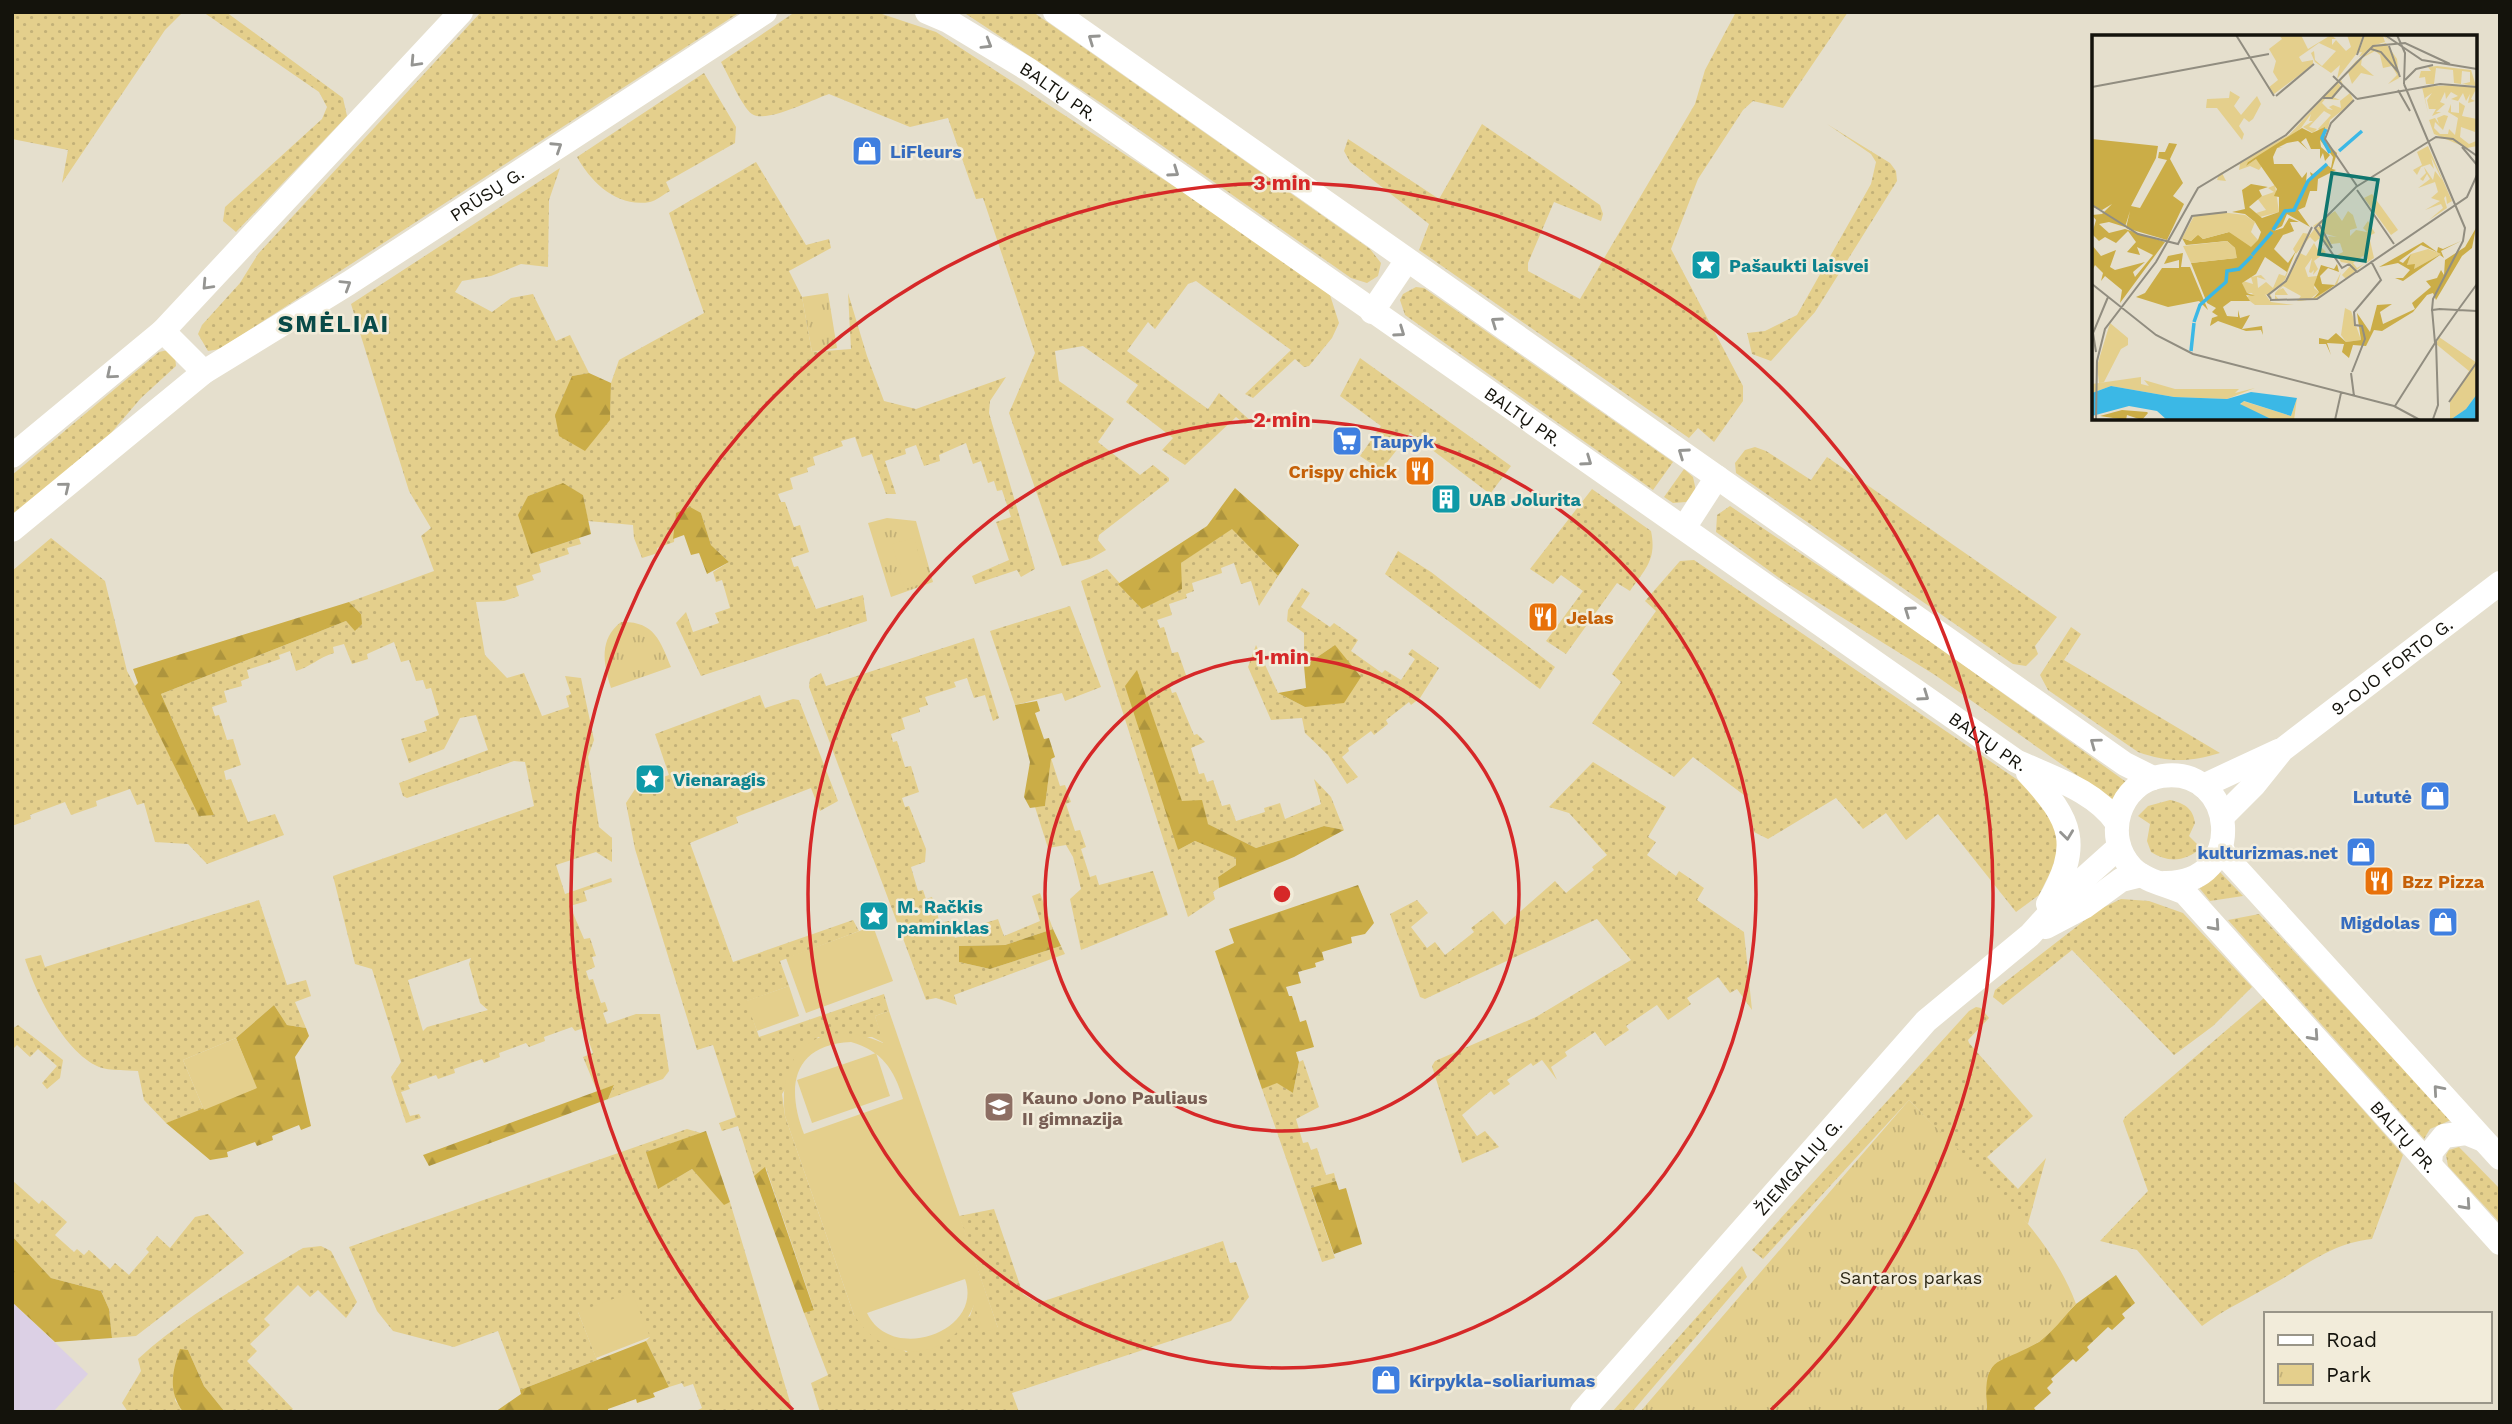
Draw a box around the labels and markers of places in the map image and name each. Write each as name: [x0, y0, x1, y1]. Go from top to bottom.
shop icon: LiFleurs: [850, 134, 884, 168]
place label: LiFleurs: [890, 141, 962, 162]
place icon: Pašaukti laisvei: [1689, 248, 1723, 282]
place label: Pašaukti laisvei: [1729, 255, 1869, 276]
supermarket icon: Taupyk: [1330, 424, 1364, 458]
place label: Taupyk: [1370, 431, 1435, 452]
restaurant icon: Crispy chick: [1403, 454, 1437, 488]
place label: Crispy chick: [1288, 461, 1398, 482]
building icon: UAB Jolurita: [1429, 482, 1463, 516]
place label: UAB Jolurita: [1469, 489, 1582, 510]
restaurant icon: Jelas: [1526, 600, 1560, 634]
place label: Jelas: [1566, 607, 1614, 628]
place icon: Vienaragis: [633, 762, 667, 796]
place label: Vienaragis: [673, 769, 766, 790]
shop icon: Lututė: [2418, 779, 2452, 813]
place label: Lututė: [2353, 786, 2412, 807]
shop icon: kulturizmas.net: [2344, 835, 2378, 869]
place label: kulturizmas.net: [2197, 842, 2338, 863]
restaurant icon: Bzz Pizza: [2362, 864, 2396, 898]
place label: Bzz Pizza: [2402, 871, 2485, 892]
centre of rings: [1270, 882, 1294, 906]
place label: M. Račkis paminklas: [897, 896, 990, 938]
place icon: M. Račkis paminklas: [857, 899, 891, 933]
shop icon: Migdolas: [2426, 905, 2460, 939]
place label: Migdolas: [2340, 912, 2420, 933]
place label: Kauno Jono Pauliaus II gimnazija: [1022, 1087, 1208, 1129]
school or university icon: Kauno Jono Pauliaus II gimnazija: [982, 1090, 1016, 1124]
shop icon: Kirpykla-soliariumas: [1369, 1363, 1403, 1397]
place label: Kirpykla-soliariumas: [1409, 1370, 1596, 1391]

